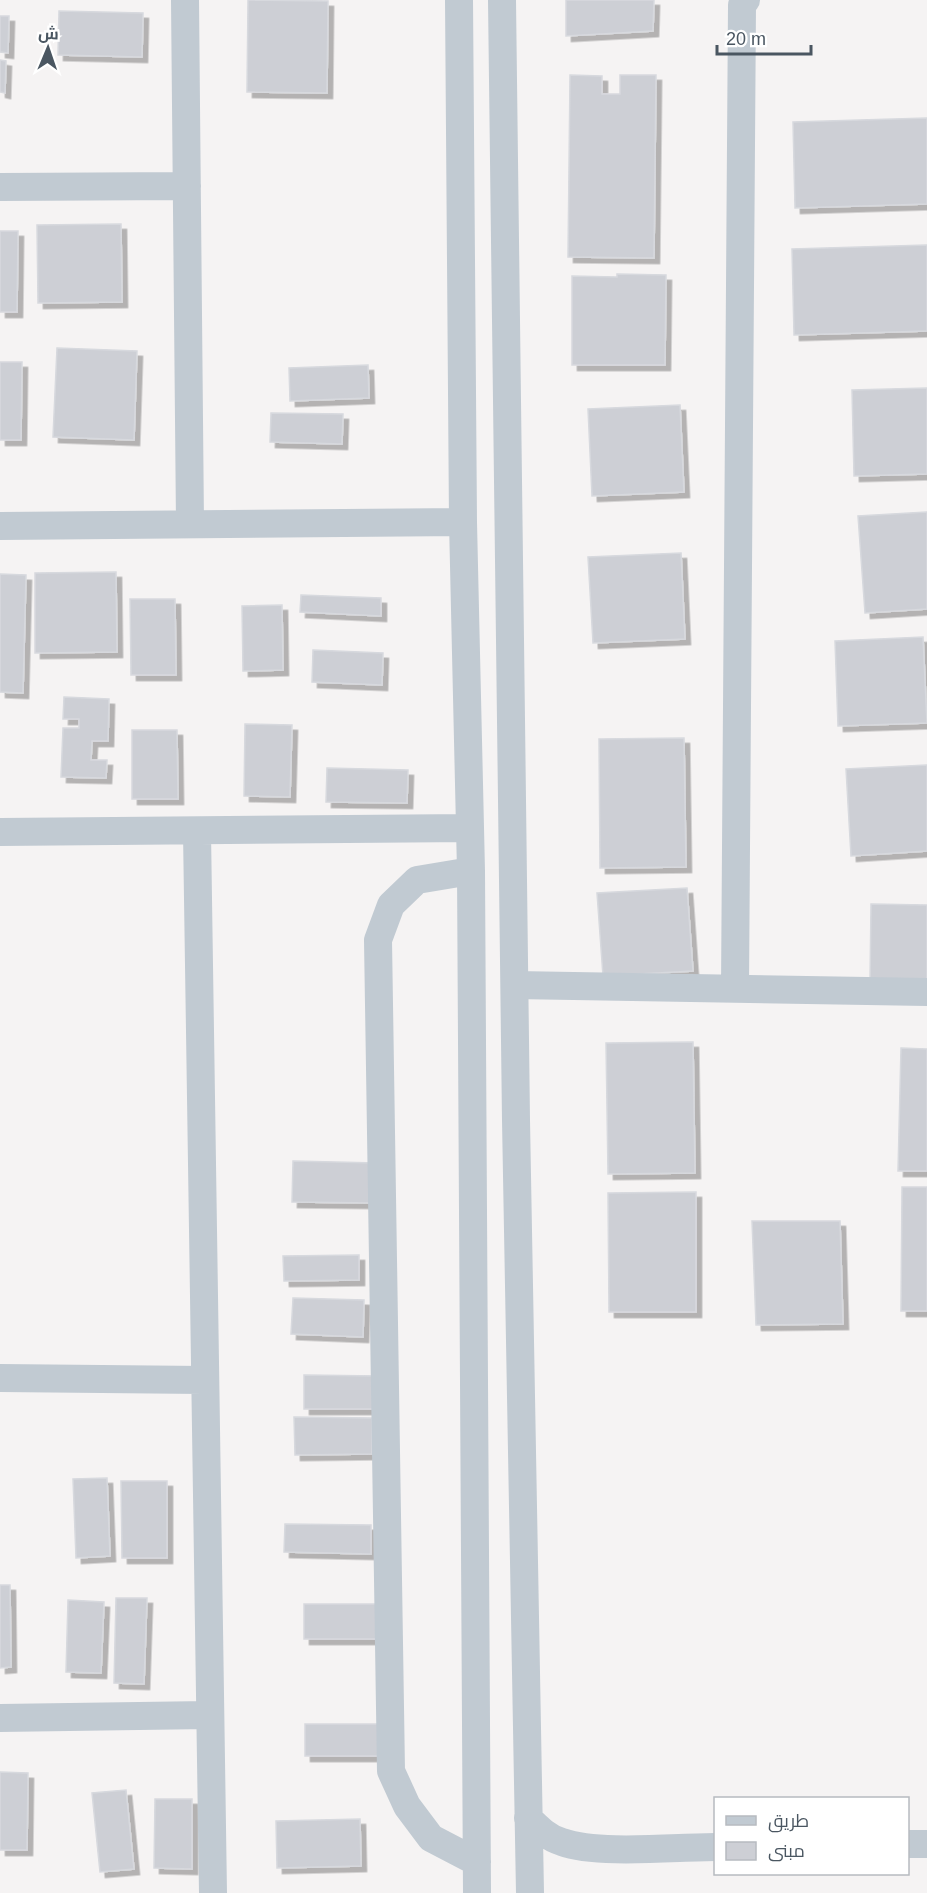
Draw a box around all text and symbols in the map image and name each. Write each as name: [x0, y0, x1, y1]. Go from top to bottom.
north arrow: [18, 18, 78, 78]
scale bar: [717, 18, 812, 56]
text: ش: [38, 25, 59, 43]
text: 20 m: [726, 29, 766, 49]
legend: [714, 1797, 909, 1875]
text: طريق: [768, 1811, 809, 1833]
text: مبنى: [768, 1841, 805, 1862]

